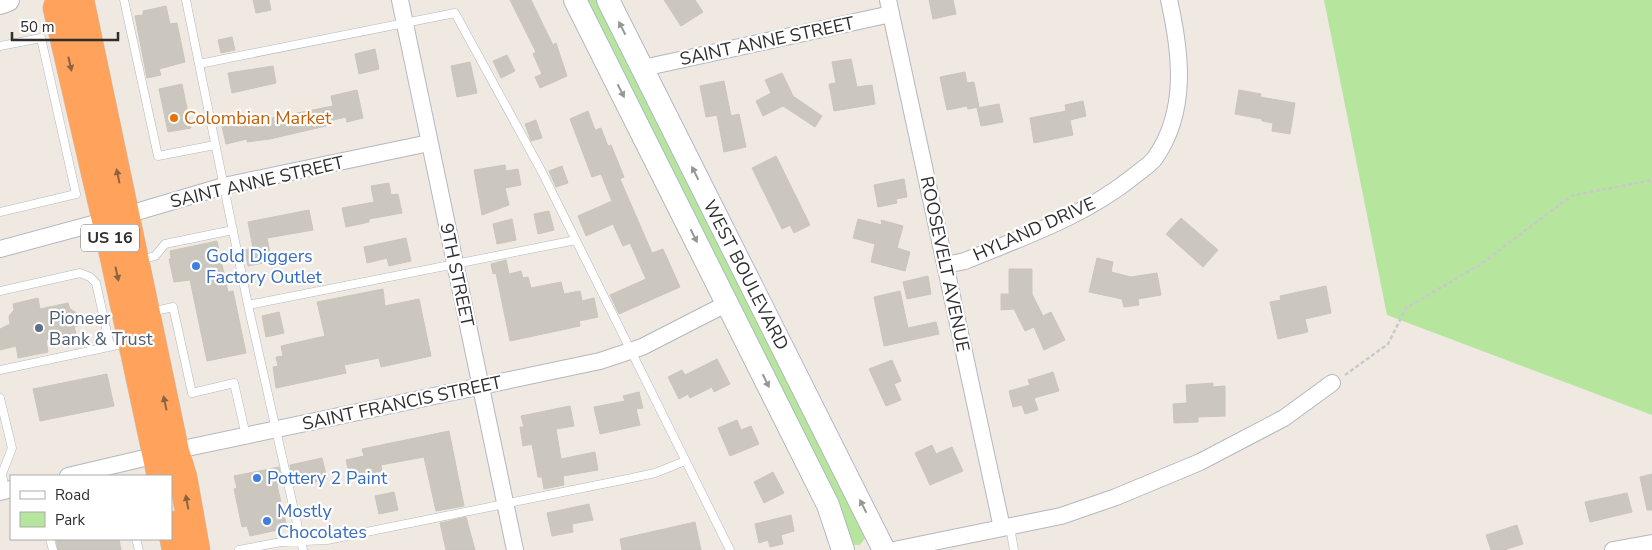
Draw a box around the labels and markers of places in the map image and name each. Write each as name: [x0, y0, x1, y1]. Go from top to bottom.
place label: Colombian Market: [184, 106, 332, 130]
marker: Colombian Market: [168, 112, 180, 124]
place label: Gold Diggers Factory Outlet: [206, 244, 322, 289]
marker: Gold Diggers Factory Outlet: [190, 260, 202, 272]
place label: Pioneer Bank & Trust: [49, 306, 153, 351]
marker: Pioneer Bank & Trust: [33, 322, 45, 334]
place label: Pottery 2 Paint: [267, 466, 388, 490]
marker: Pottery 2 Paint: [251, 472, 263, 484]
place label: Mostly Chocolates: [277, 499, 367, 544]
marker: Mostly Chocolates: [261, 515, 273, 527]

